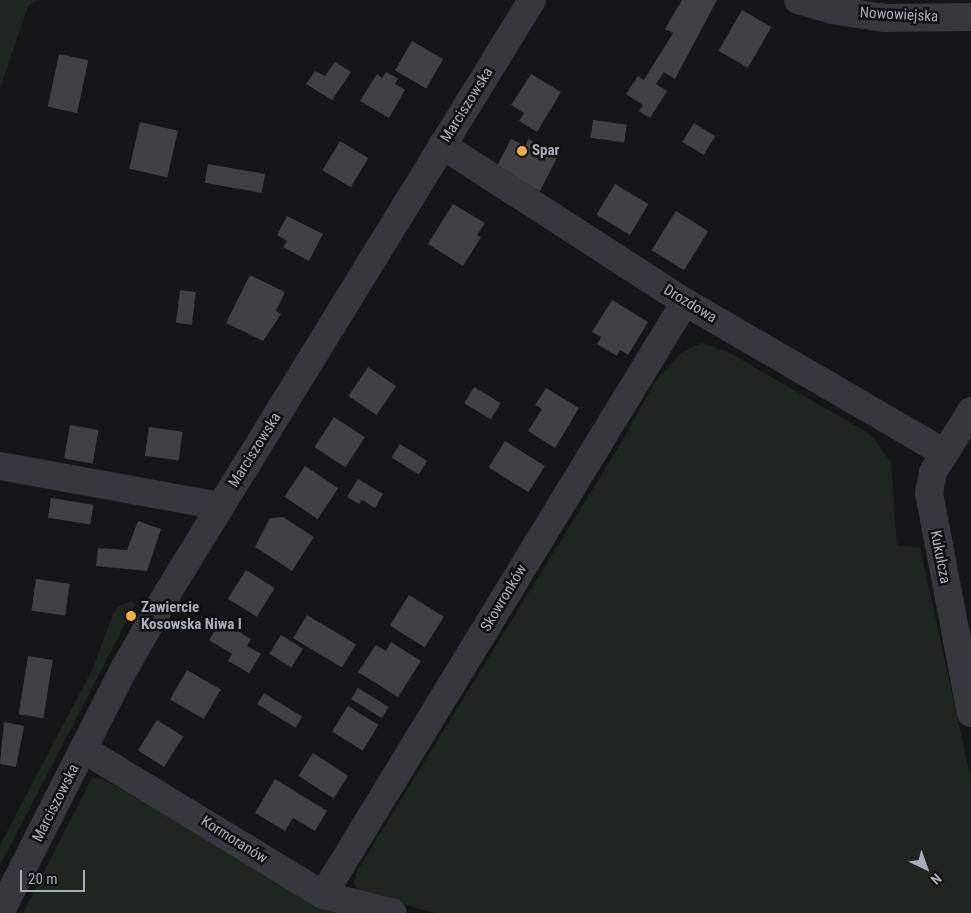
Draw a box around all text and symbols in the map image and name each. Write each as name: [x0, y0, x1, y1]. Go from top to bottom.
street label: Nowowiejska: [859, 4, 939, 26]
street label: Marciszowska: [437, 64, 497, 146]
place label: Spar: [532, 142, 560, 160]
marker: Spar: [516, 145, 528, 157]
street label: Drozdowa: [660, 281, 720, 327]
street label: Marciszowska: [225, 409, 285, 491]
street label: Kukułcza: [926, 529, 954, 585]
street label: Skowronków: [477, 561, 531, 635]
place label: Zawiercie Kosowska Niwa I: [141, 598, 242, 633]
marker: Zawiercie Kosowska Niwa I: [125, 610, 137, 622]
street label: Marciszowska: [29, 761, 83, 845]
street label: Kormoranów: [197, 813, 271, 867]
north arrow: [901, 843, 951, 893]
scale bar: [22, 860, 88, 892]
text: 20 m: [28, 870, 58, 888]
text: N: [928, 870, 945, 888]

